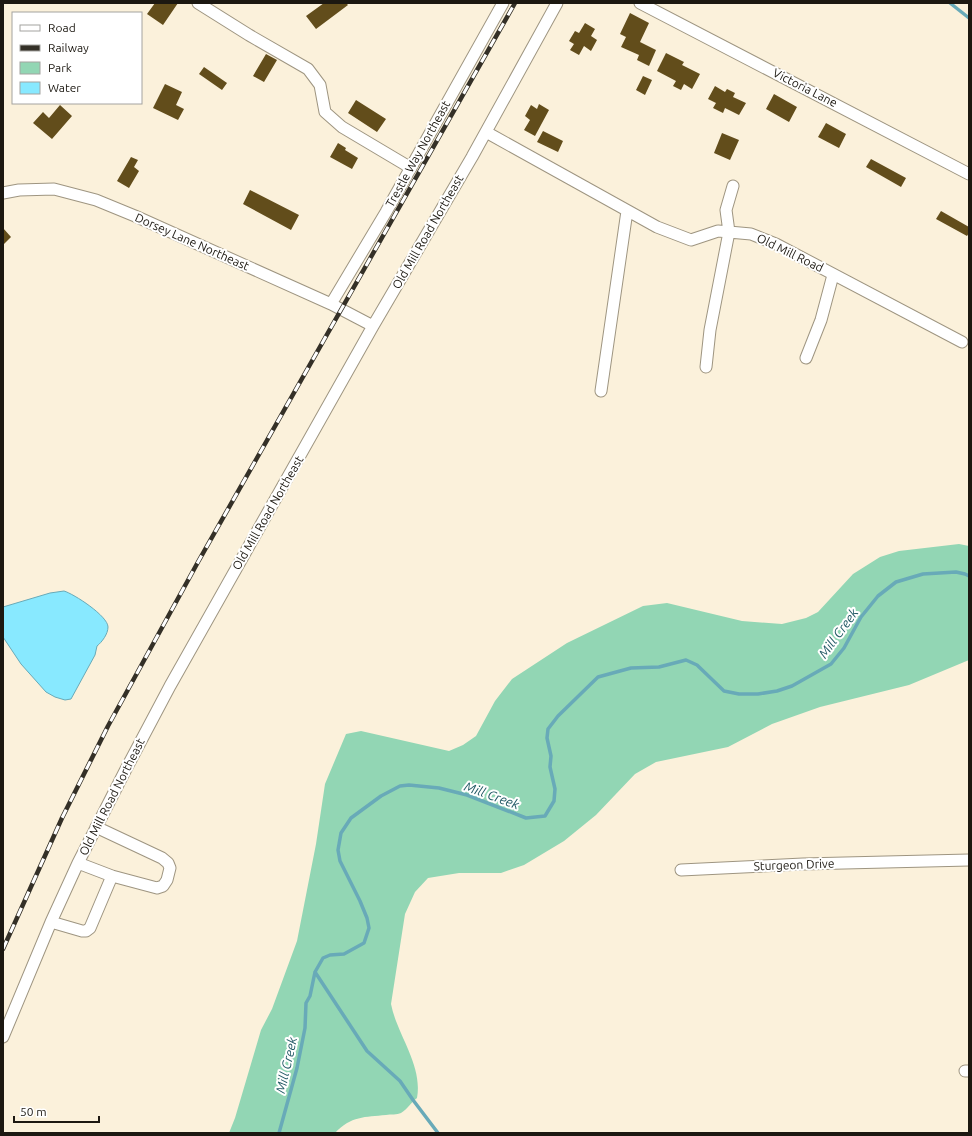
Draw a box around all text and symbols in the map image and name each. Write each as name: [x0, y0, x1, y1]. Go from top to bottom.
legend: [12, 12, 142, 104]
text: Road: [48, 21, 76, 34]
text: Railway: [48, 41, 89, 54]
text: Park: [48, 61, 72, 74]
street label: Victoria Lane: [771, 66, 840, 109]
text: Water: [48, 81, 81, 94]
street label: Trestle Way Northeast: [383, 98, 452, 209]
street label: Old Mill Road Northeast: [390, 172, 466, 291]
street label: Dorsey Lane Northeast: [133, 211, 251, 273]
street label: Old Mill Road: [755, 231, 826, 274]
street label: Old Mill Road Northeast: [230, 453, 306, 572]
water label: Mill Creek: [815, 605, 861, 660]
street label: Old Mill Road Northeast: [76, 736, 147, 857]
water label: Mill Creek: [463, 779, 522, 812]
street label: Sturgeon Drive: [753, 857, 835, 872]
water label: Mill Creek: [273, 1035, 299, 1095]
scale bar: [14, 1098, 99, 1124]
text: 50 m: [20, 1105, 47, 1118]

